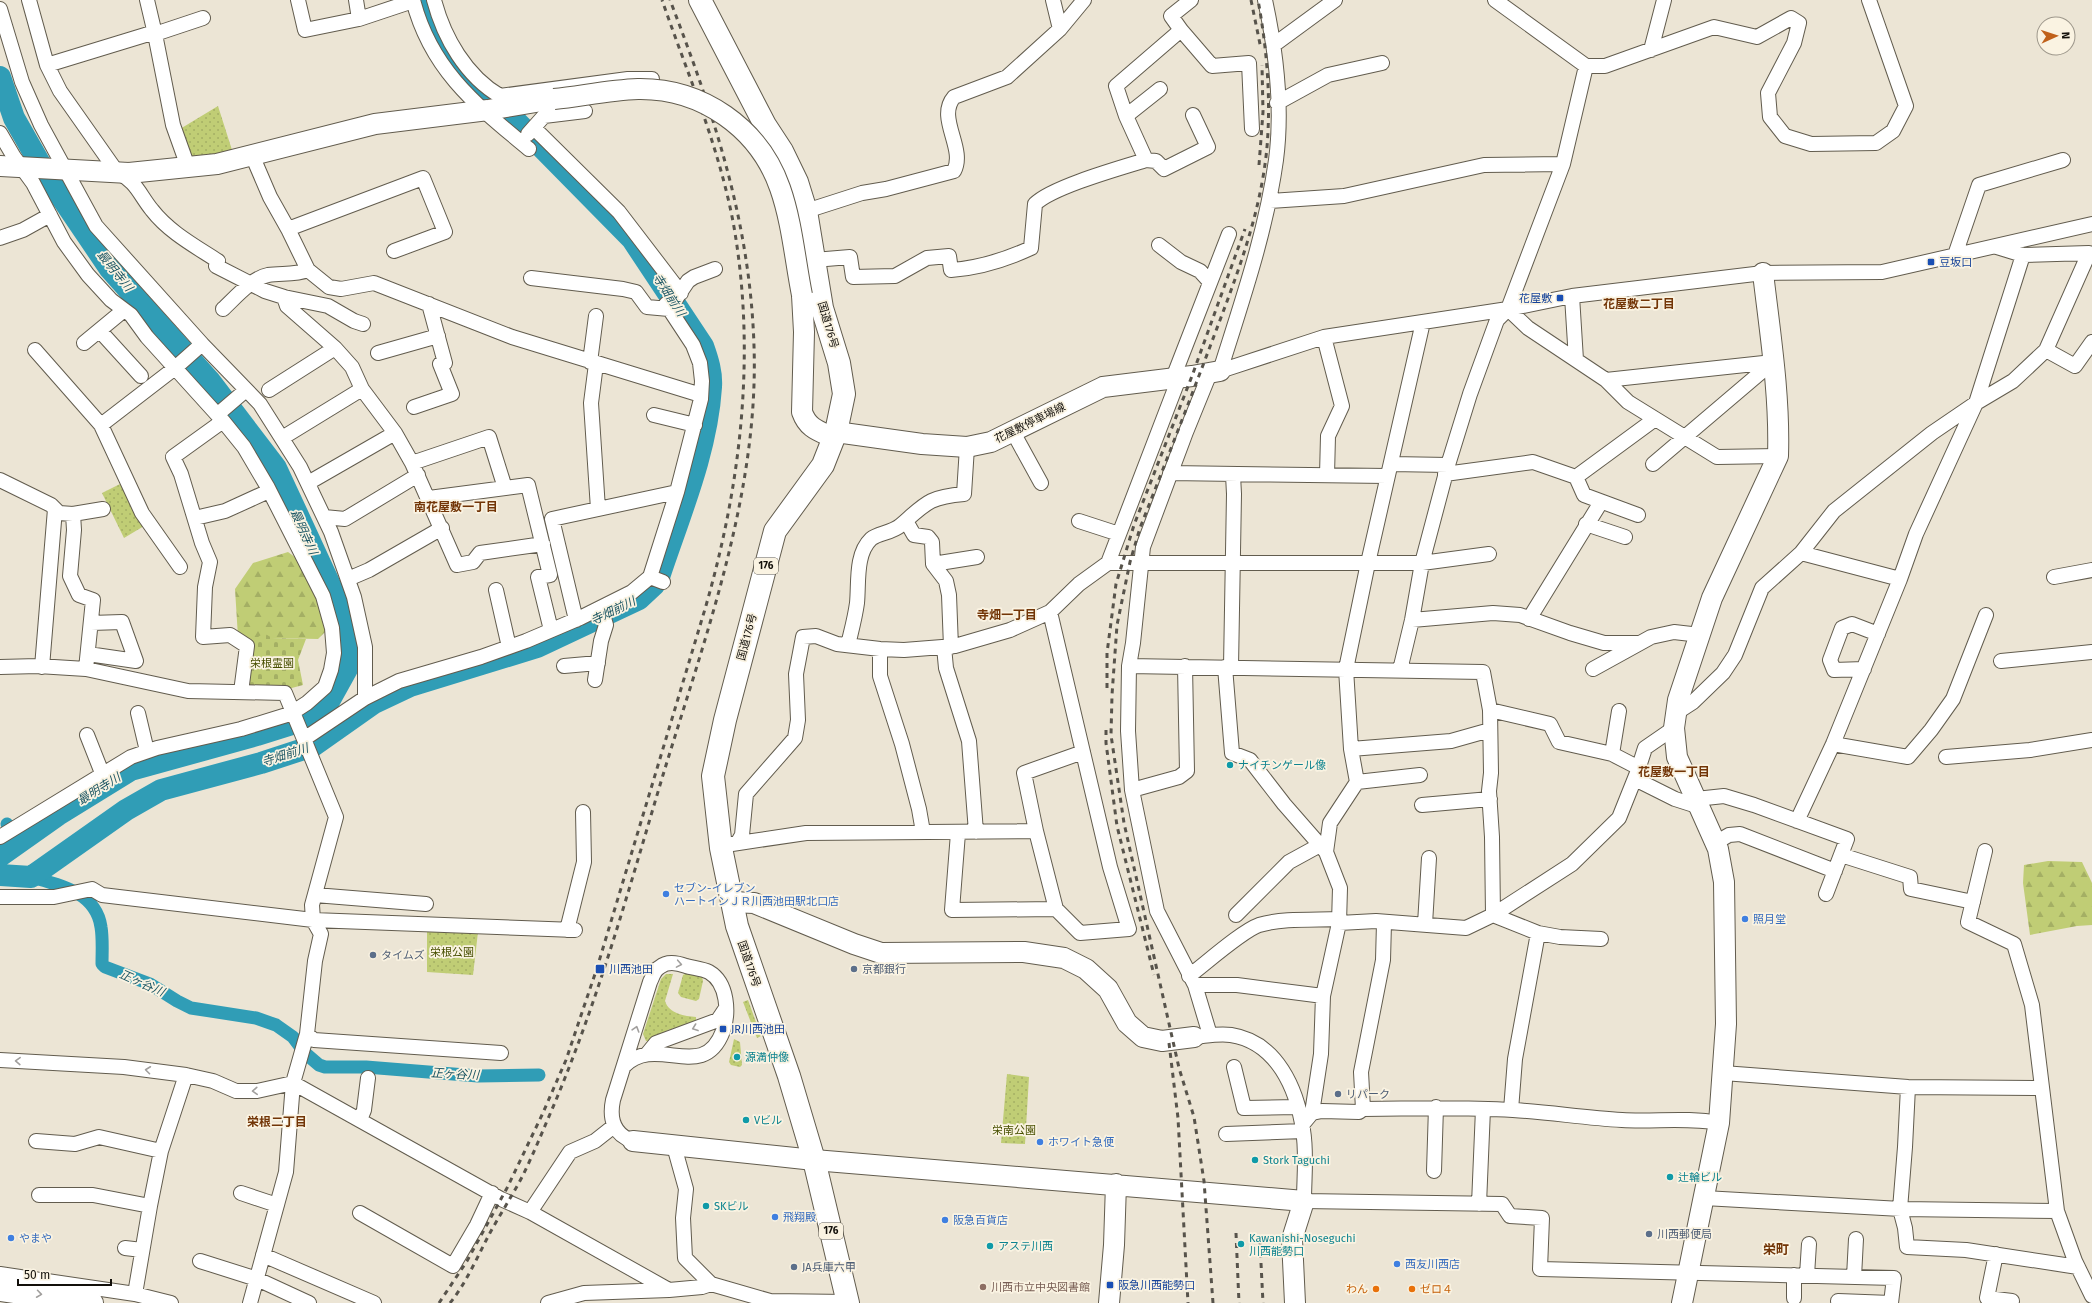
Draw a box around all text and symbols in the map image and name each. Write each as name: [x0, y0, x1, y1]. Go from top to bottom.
north arrow: [2036, 16, 2076, 56]
text: N: [2059, 32, 2072, 39]
water label: 最明寺川: [94, 248, 137, 296]
place label: 豆坂口: [1939, 256, 1972, 269]
marker: 豆坂口: [1926, 257, 1936, 267]
water label: 寺畑前川: [650, 271, 689, 321]
place label: 花屋敷: [1519, 292, 1552, 305]
marker: 花屋敷: [1555, 293, 1565, 303]
district label: 花屋敷二丁目: [1603, 297, 1675, 311]
street label: 国道176号: [815, 300, 841, 350]
street label: 花屋敷停車場線: [993, 400, 1067, 446]
district label: 南花屋敷一丁目: [414, 500, 498, 514]
water label: 最明寺川: [288, 507, 321, 559]
road number: 176: [754, 558, 778, 574]
water label: 寺畑前川: [588, 593, 639, 628]
district label: 寺畑一丁目: [977, 608, 1037, 622]
street label: 国道176号: [734, 612, 760, 662]
park label: 栄根霊園: [250, 657, 294, 670]
water label: 寺畑前川: [260, 740, 312, 769]
place label: ナイチンゲール像: [1238, 759, 1326, 772]
marker: ナイチンゲール像: [1225, 760, 1235, 770]
district label: 花屋敷一丁目: [1638, 765, 1710, 779]
water label: 最明寺川: [75, 769, 125, 808]
place label: セブン-イレブン ハートインＪＲ川西池田駅北口店: [674, 882, 839, 908]
marker: セブン-イレブン ハートインＪＲ川西池田駅北口店: [661, 889, 671, 899]
place label: 照月堂: [1753, 913, 1786, 926]
marker: 照月堂: [1740, 914, 1750, 924]
street label: 国道176号: [735, 939, 763, 989]
park label: 栄根公園: [430, 946, 474, 959]
place label: タイムズ: [381, 949, 425, 962]
marker: タイムズ: [368, 950, 378, 960]
one-way arrow: [676, 960, 683, 968]
marker: 川西池田: [594, 963, 606, 975]
place label: 川西池田: [609, 963, 653, 976]
place label: 京都銀行: [862, 963, 906, 976]
marker: 京都銀行: [849, 964, 859, 974]
water label: 正ヶ谷川: [117, 967, 169, 1000]
place label: JR川西池田: [731, 1023, 785, 1036]
one-way arrow: [692, 1024, 699, 1032]
marker: JR川西池田: [718, 1024, 728, 1034]
one-way arrow: [631, 1025, 639, 1032]
place label: 源満仲像: [745, 1051, 789, 1064]
marker: 源満仲像: [732, 1052, 742, 1062]
one-way arrow: [15, 1056, 21, 1065]
one-way arrow: [145, 1066, 151, 1075]
water label: 正ヶ谷川: [431, 1066, 481, 1082]
one-way arrow: [252, 1086, 258, 1095]
place label: リパーク: [1346, 1088, 1390, 1101]
marker: リパーク: [1333, 1089, 1343, 1099]
place label: Vビル: [754, 1114, 782, 1127]
district label: 栄根二丁目: [247, 1115, 307, 1129]
marker: Vビル: [741, 1115, 751, 1125]
park label: 栄南公園: [992, 1124, 1036, 1137]
place label: ホワイト急便: [1048, 1136, 1115, 1149]
marker: ホワイト急便: [1035, 1137, 1045, 1147]
place label: Stork Taguchi: [1263, 1154, 1330, 1167]
marker: Stork Taguchi: [1250, 1155, 1260, 1165]
place label: 辻輪ビル: [1678, 1171, 1722, 1184]
marker: 辻輪ビル: [1665, 1172, 1675, 1182]
place label: SKビル: [714, 1200, 748, 1213]
marker: SKビル: [701, 1201, 711, 1211]
place label: 飛翔殿: [783, 1211, 816, 1224]
marker: 飛翔殿: [770, 1212, 780, 1222]
place label: 阪急百貨店: [953, 1214, 1008, 1227]
marker: 阪急百貨店: [940, 1215, 950, 1225]
road number: 176: [819, 1223, 843, 1239]
place label: 川西郵便局: [1657, 1228, 1712, 1241]
marker: 川西郵便局: [1644, 1229, 1654, 1239]
place label: やまや: [19, 1232, 52, 1245]
place label: Kawanishi-Noseguchi 川西能勢口: [1249, 1232, 1356, 1258]
marker: やまや: [6, 1233, 16, 1243]
marker: Kawanishi-Noseguchi 川西能勢口: [1236, 1239, 1246, 1249]
place label: アステ川西: [998, 1240, 1053, 1253]
marker: アステ川西: [985, 1241, 995, 1251]
district label: 栄町: [1763, 1242, 1789, 1257]
place label: 西友川西店: [1405, 1258, 1460, 1271]
marker: 西友川西店: [1392, 1259, 1402, 1269]
scale bar: [18, 1261, 111, 1287]
place label: JA兵庫六甲: [802, 1261, 856, 1274]
marker: JA兵庫六甲: [789, 1262, 799, 1272]
text: 50 m: [24, 1268, 50, 1282]
place label: 阪急川西能勢口: [1118, 1279, 1195, 1292]
marker: 阪急川西能勢口: [1105, 1280, 1115, 1290]
place label: 川西市立中央図書館: [991, 1281, 1090, 1294]
marker: 川西市立中央図書館: [978, 1282, 988, 1292]
place label: わん: [1346, 1283, 1368, 1296]
place label: ゼロ４: [1420, 1283, 1453, 1296]
marker: わん: [1371, 1284, 1381, 1294]
marker: ゼロ４: [1407, 1284, 1417, 1294]
one-way arrow: [36, 1289, 42, 1298]

